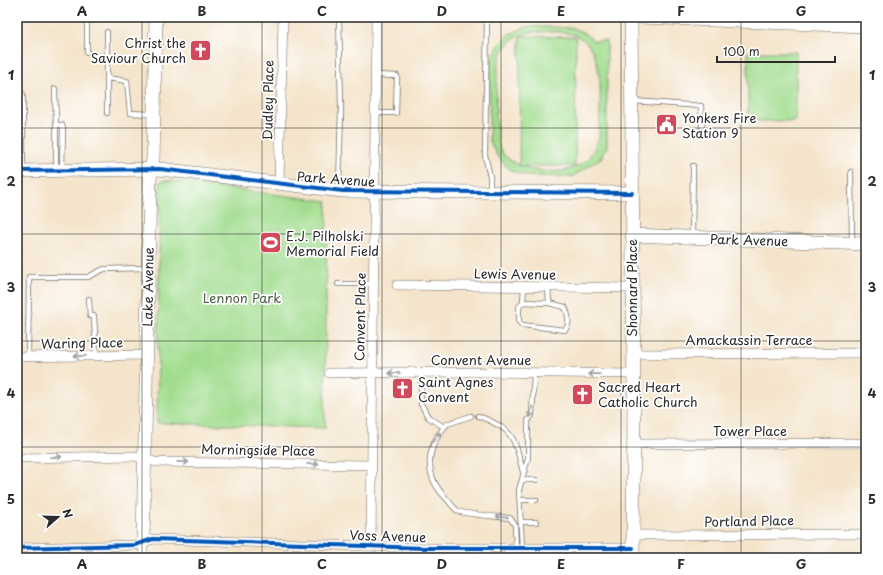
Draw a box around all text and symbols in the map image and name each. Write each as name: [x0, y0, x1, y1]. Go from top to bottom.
text: A: [77, 1, 87, 20]
text: B: [198, 1, 207, 20]
text: C: [317, 1, 327, 20]
text: D: [437, 1, 447, 20]
text: E: [557, 1, 565, 20]
text: F: [677, 1, 685, 20]
text: G: [796, 1, 806, 20]
place label: Christ the Saviour Church: [91, 33, 186, 67]
church icon: Christ the Saviour Church: [188, 37, 214, 63]
scale bar: [717, 38, 835, 64]
text: 100 m: [723, 42, 760, 60]
street label: Dudley Place: [257, 60, 278, 140]
text: 1: [8, 65, 14, 84]
text: 1: [869, 65, 875, 84]
place label: Yonkers Fire Station 9: [682, 108, 756, 142]
public building icon: Yonkers Fire Station 9: [654, 112, 680, 138]
street label: Park Avenue: [296, 166, 376, 191]
text: 2: [6, 171, 16, 190]
text: 2: [867, 171, 877, 190]
place label: E.J. Pilholski Memorial Field: [286, 226, 379, 260]
street label: Park Avenue: [709, 229, 789, 250]
sports icon: E.J. Pilholski Memorial Field: [258, 230, 284, 256]
street label: Shonnard Place: [622, 239, 641, 337]
street label: Lake Avenue: [137, 247, 158, 327]
street label: Lewis Avenue: [474, 263, 556, 284]
street label: Convent Place: [349, 272, 370, 361]
text: 3: [7, 277, 16, 296]
text: 3: [868, 277, 877, 296]
park label: Lennon Park: [203, 288, 281, 307]
street label: Amackassin Terrace: [685, 330, 813, 349]
street label: Waring Place: [41, 332, 123, 353]
street label: Convent Avenue: [431, 350, 531, 369]
one-way arrow: [74, 352, 87, 360]
one-way arrow: [388, 369, 401, 377]
one-way arrow: [588, 370, 601, 378]
place label: Saint Agnes Convent: [418, 372, 494, 406]
church icon: Saint Agnes Convent: [389, 376, 415, 402]
place label: Sacred Heart Catholic Church: [598, 377, 698, 411]
church icon: Sacred Heart Catholic Church: [569, 381, 595, 407]
text: 4: [7, 383, 16, 402]
text: 4: [868, 383, 877, 402]
one-way arrow: [527, 405, 535, 418]
street label: Tower Place: [713, 421, 787, 440]
one-way arrow: [433, 432, 441, 443]
street label: Morningside Place: [201, 439, 315, 460]
one-way arrow: [49, 453, 62, 461]
one-way arrow: [176, 458, 189, 466]
one-way arrow: [306, 460, 319, 468]
text: 5: [7, 489, 15, 508]
text: 5: [868, 489, 876, 508]
north arrow: [38, 497, 78, 537]
text: N: [58, 506, 77, 521]
street label: Portland Place: [704, 510, 794, 531]
one-way arrow: [496, 513, 509, 521]
street label: Voss Avenue: [349, 525, 427, 546]
text: A: [77, 554, 87, 573]
text: B: [198, 554, 207, 573]
text: C: [317, 554, 327, 573]
text: D: [437, 554, 447, 573]
text: E: [557, 554, 565, 573]
text: F: [677, 554, 685, 573]
text: G: [796, 554, 806, 573]

